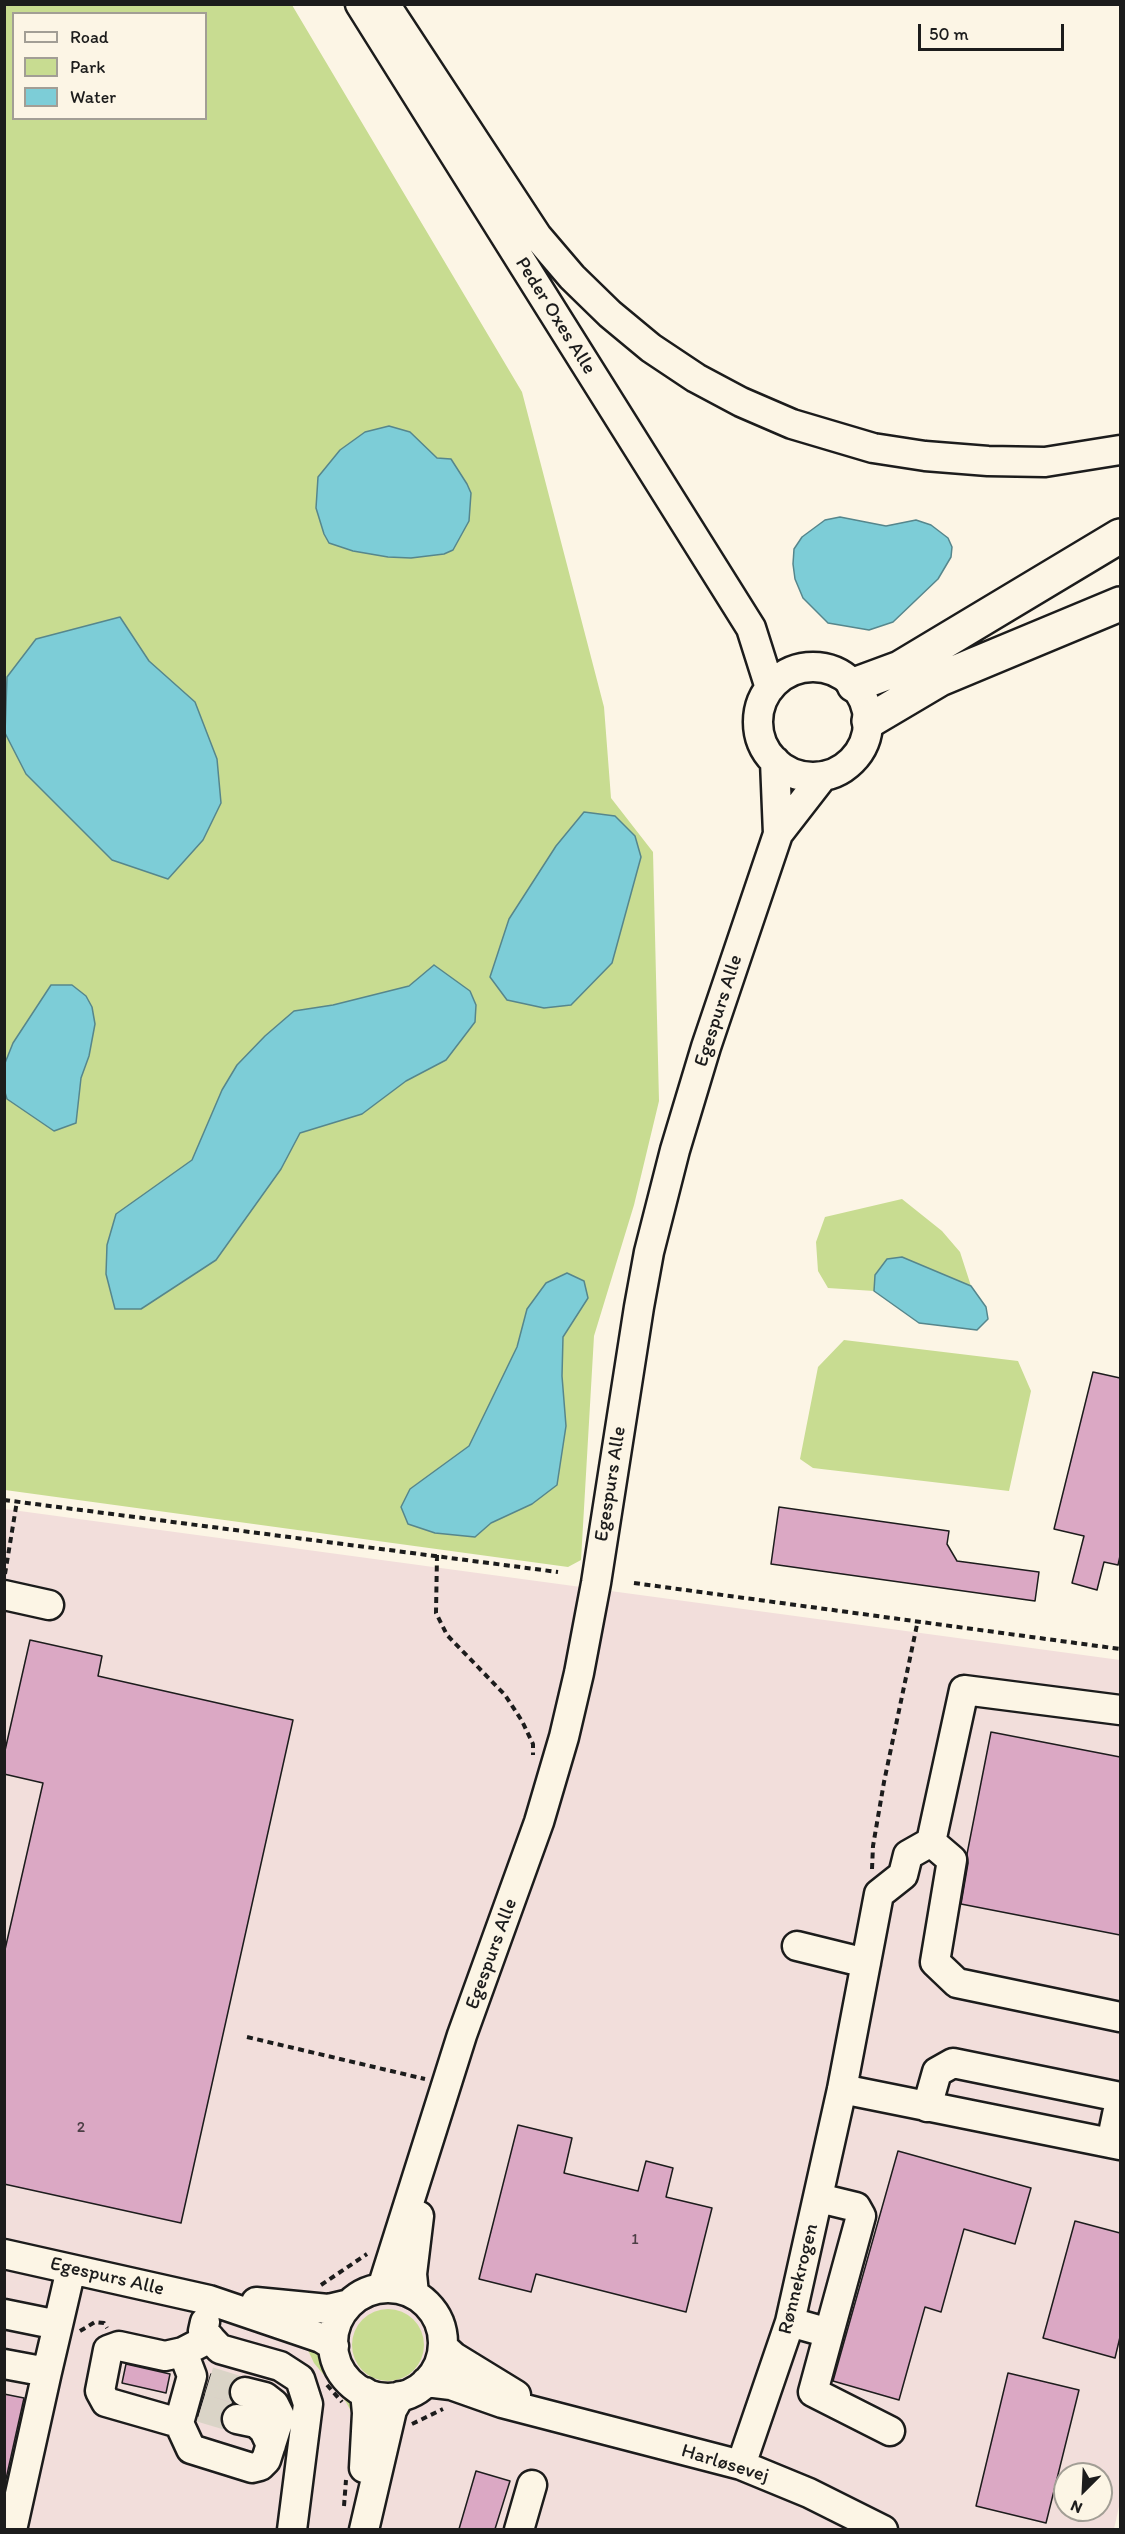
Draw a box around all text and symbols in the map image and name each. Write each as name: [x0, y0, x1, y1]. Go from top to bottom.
legend: [12, 12, 207, 120]
scale bar: [921, 12, 1066, 50]
text: 50 m: [929, 23, 969, 45]
text: Road: [70, 26, 109, 48]
text: Park: [70, 56, 105, 78]
text: Water: [70, 86, 116, 108]
street label: Peder Oxes Alle: [509, 253, 601, 379]
street label: Egespurs Alle: [690, 952, 748, 1070]
street label: Egespurs Alle: [590, 1425, 632, 1543]
street label: Egespurs Alle: [461, 1895, 523, 2013]
house number: 2: [77, 2118, 85, 2138]
street label: Rønnekrogen: [774, 2221, 824, 2337]
house number: 1: [631, 2230, 639, 2250]
street label: Egespurs Alle: [48, 2252, 166, 2302]
street label: Harløsevej: [678, 2439, 772, 2489]
north arrow: [1053, 2462, 1113, 2522]
text: N: [1067, 2496, 1085, 2518]

